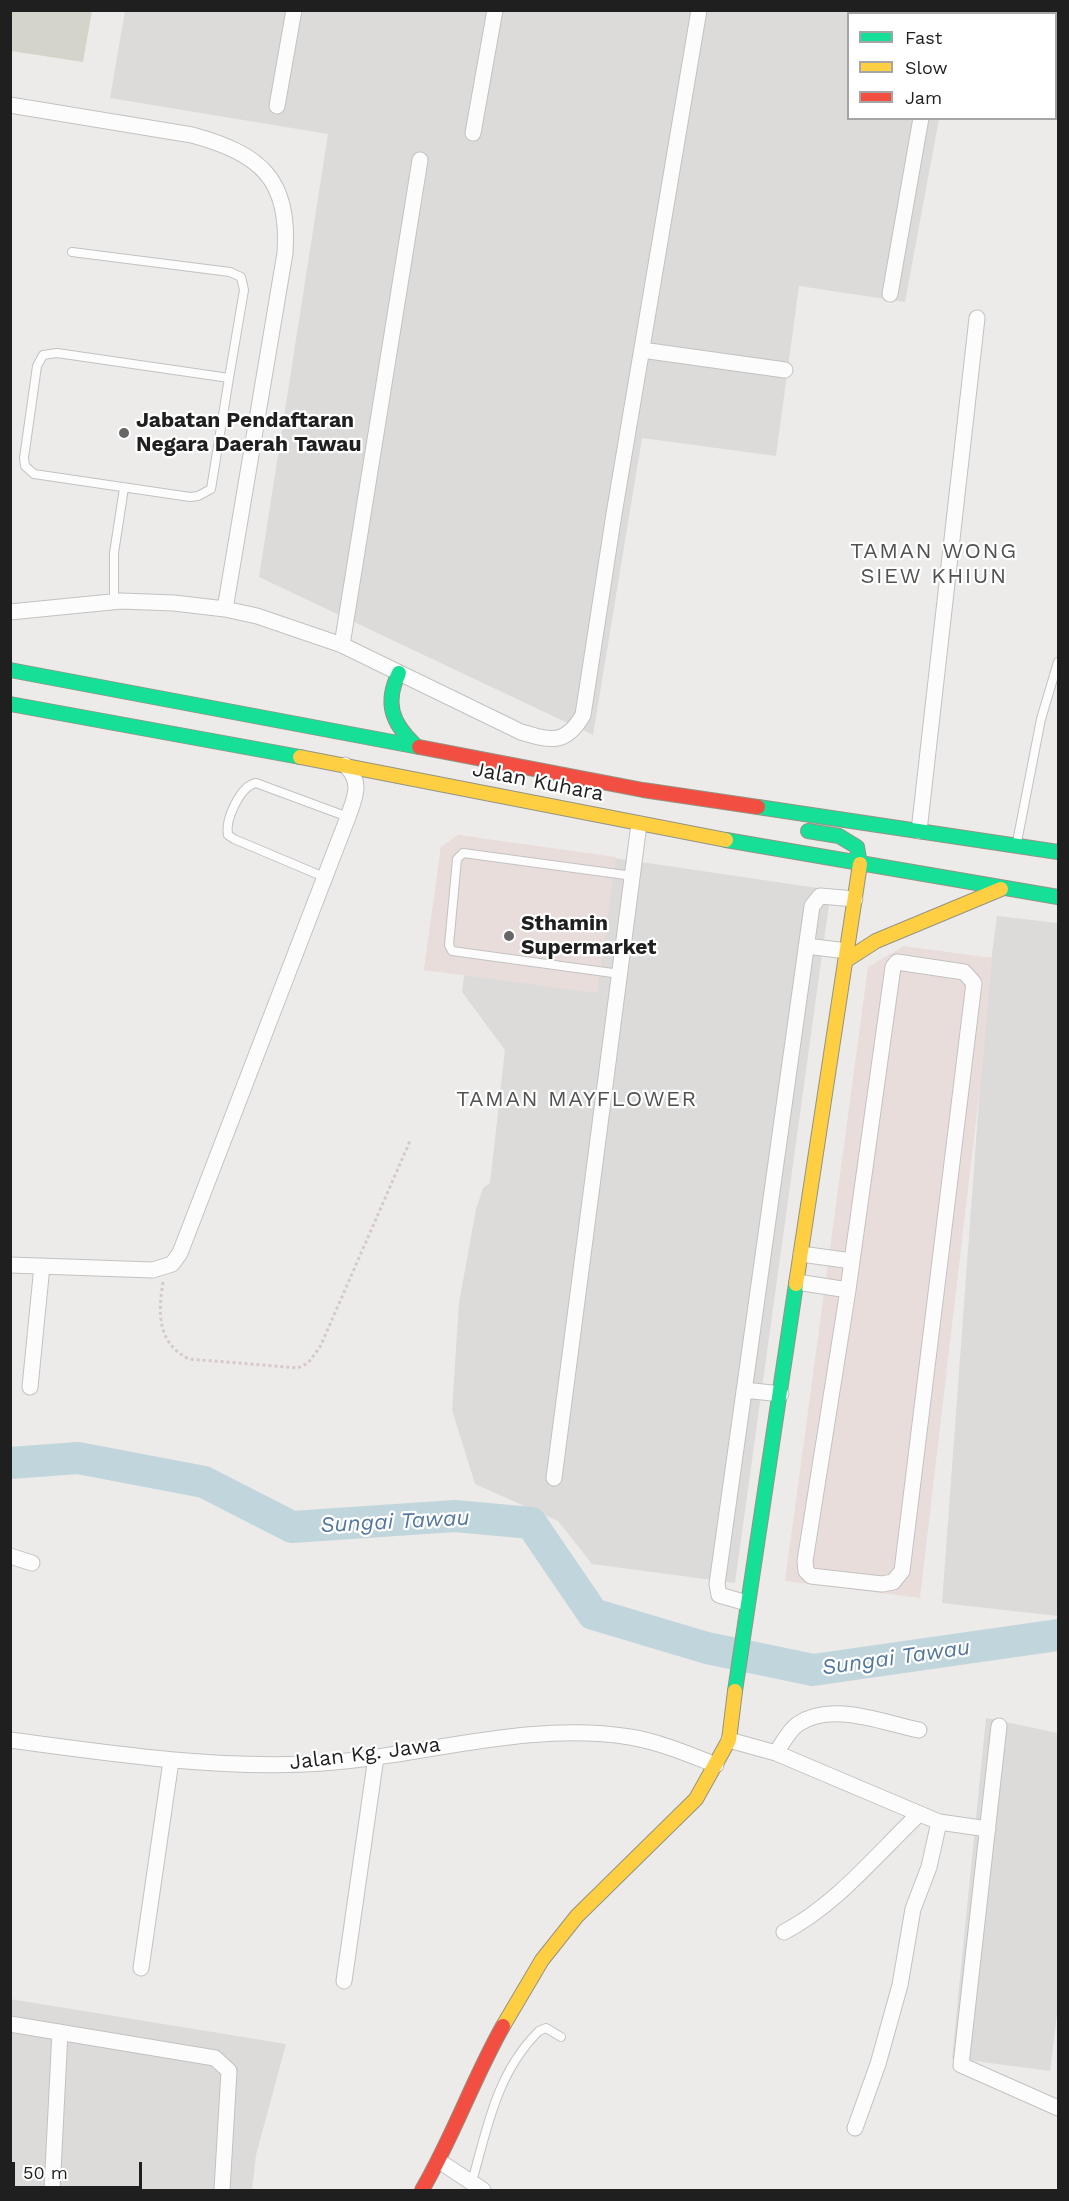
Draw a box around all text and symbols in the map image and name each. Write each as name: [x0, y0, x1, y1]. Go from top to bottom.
legend: [847, 12, 1057, 120]
text: Fast: [905, 27, 942, 48]
text: Slow: [905, 57, 948, 78]
text: Jam: [905, 87, 942, 108]
place label: Jabatan Pendaftaran Negara Daerah Tawau: [136, 408, 362, 458]
marker: Jabatan Pendaftaran Negara Daerah Tawau: [117, 426, 131, 440]
district label: TAMAN WONG SIEW KHIUN: [850, 539, 1018, 590]
street label: Jalan Kuhara: [470, 757, 606, 807]
place label: Sthamin Supermarket: [521, 911, 657, 961]
marker: Sthamin Supermarket: [502, 929, 516, 943]
district label: TAMAN MAYFLOWER: [456, 1087, 698, 1113]
water label: Sungai Tawau: [320, 1505, 470, 1539]
water label: Sungai Tawau: [820, 1635, 972, 1681]
street label: Jalan Kg. Jawa: [288, 1732, 442, 1776]
scale bar: [15, 2150, 146, 2188]
text: 50 m: [23, 2162, 68, 2183]

